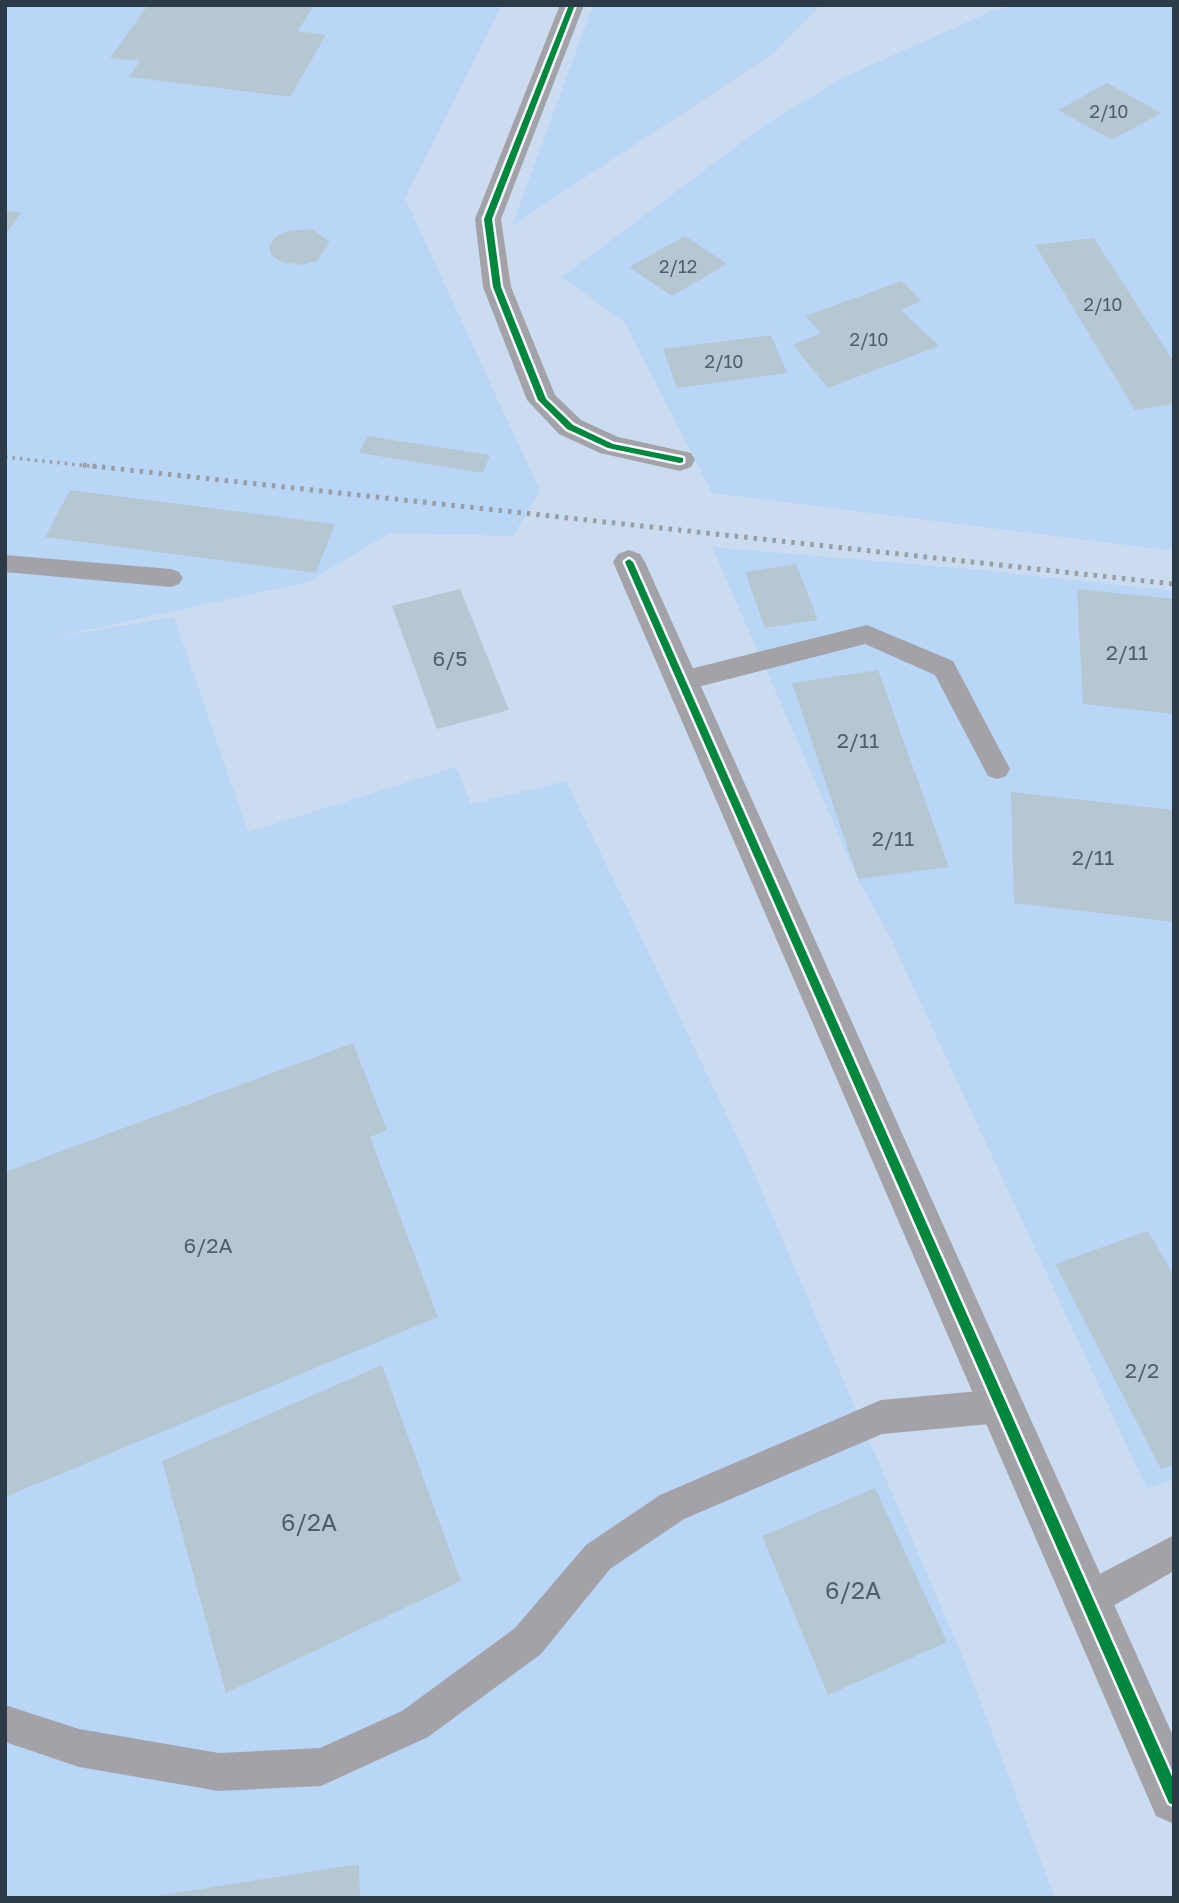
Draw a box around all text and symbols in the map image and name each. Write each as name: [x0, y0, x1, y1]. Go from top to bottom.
house number: 2/10: [1090, 100, 1128, 122]
house number: 2/12: [659, 255, 697, 277]
house number: 2/10: [1084, 293, 1122, 315]
house number: 2/10: [850, 328, 888, 350]
house number: 2/10: [705, 350, 743, 372]
house number: 2/11: [1106, 639, 1148, 665]
house number: 6/5: [433, 645, 467, 671]
house number: 2/11: [837, 727, 879, 753]
house number: 2/11: [872, 825, 914, 851]
house number: 2/11: [1072, 844, 1114, 870]
house number: 6/2А: [183, 1232, 233, 1258]
house number: 2/2: [1125, 1357, 1159, 1383]
house number: 6/2А: [281, 1507, 337, 1536]
house number: 6/2А: [825, 1575, 881, 1604]

